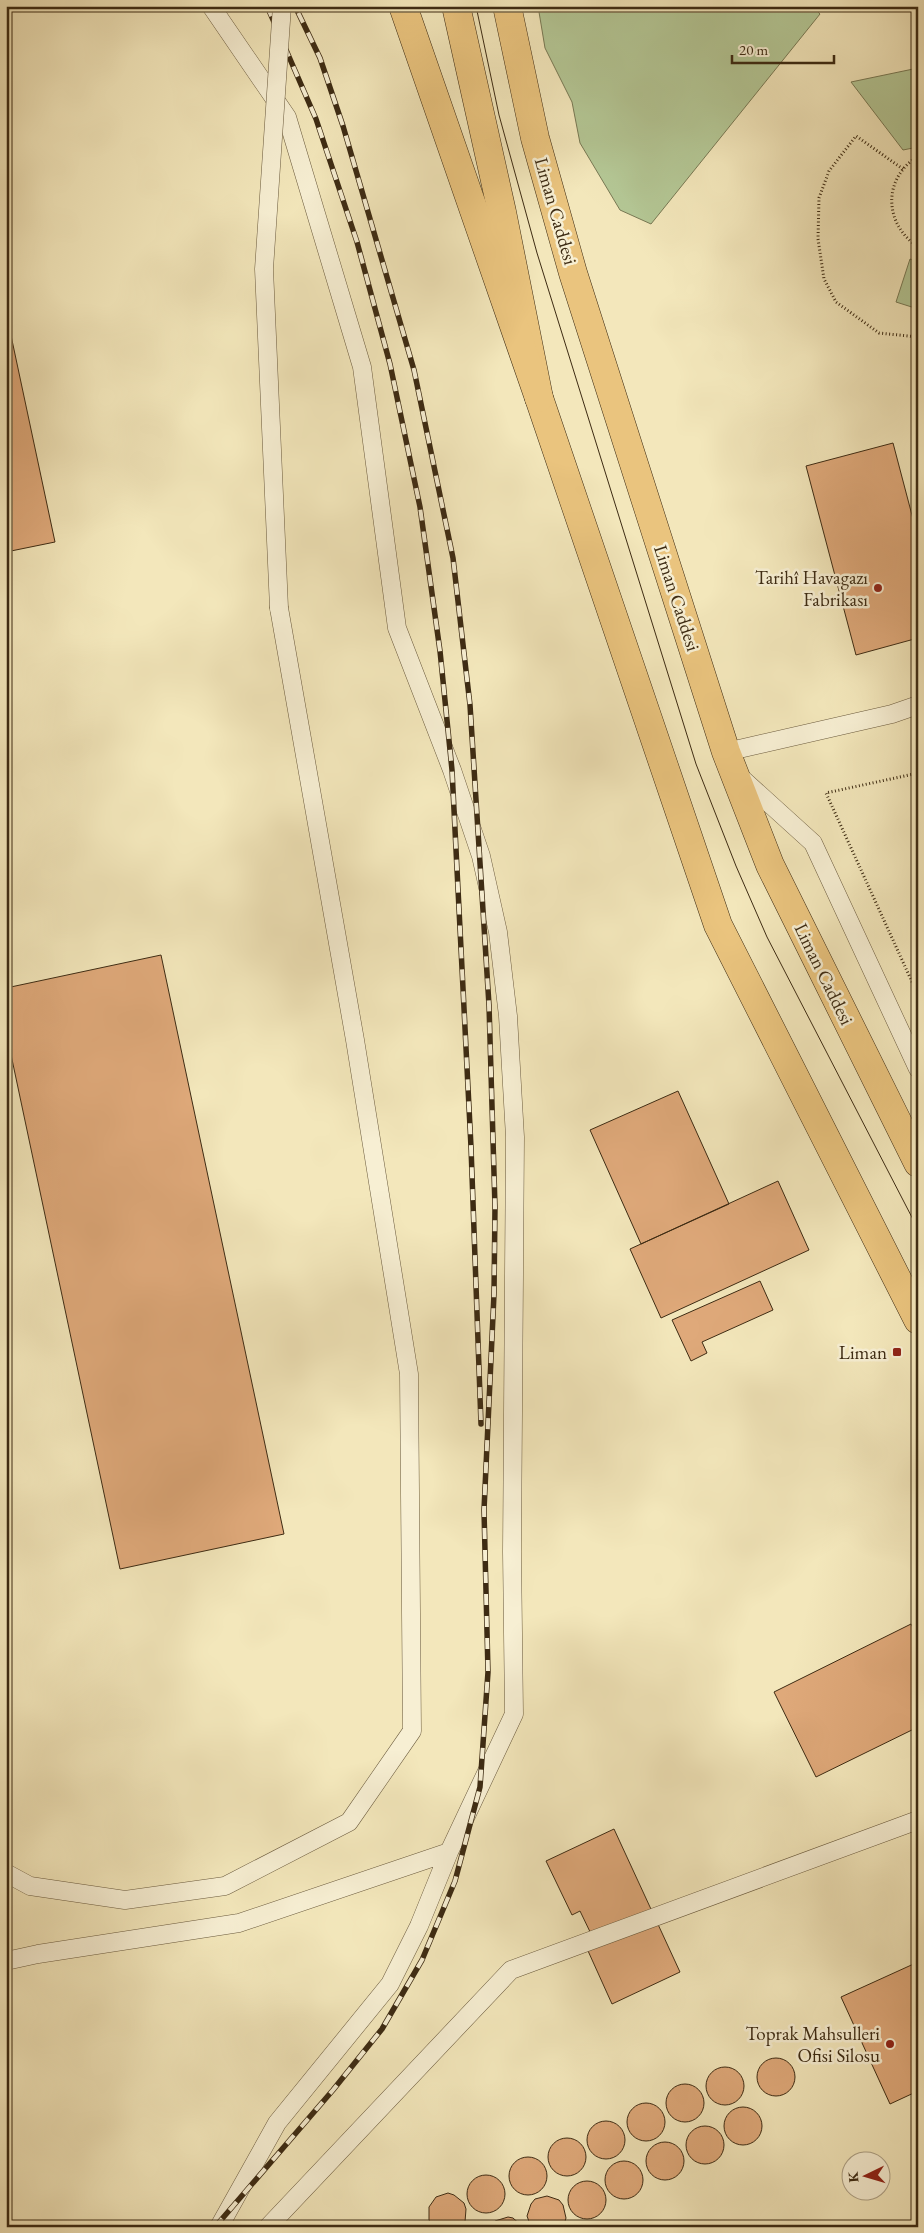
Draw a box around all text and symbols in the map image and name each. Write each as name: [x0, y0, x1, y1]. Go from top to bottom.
scale bar: [732, 32, 834, 64]
text: 20 m: [739, 40, 768, 59]
street label: Liman Caddesi: [529, 154, 583, 268]
street label: Liman Caddesi: [648, 542, 706, 655]
place label: Tarihî Havagazı Fabrikası: [755, 565, 868, 612]
marker: Tarihî Havagazı Fabrikası: [872, 582, 884, 594]
street label: Liman Caddesi: [789, 919, 860, 1029]
place label: Liman: [839, 1340, 887, 1365]
marker: Liman: [891, 1346, 903, 1358]
place label: Toprak Mahsulleri Ofisi Silosu: [746, 2021, 880, 2068]
marker: Toprak Mahsulleri Ofisi Silosu: [884, 2038, 896, 2050]
north arrow: [842, 2150, 892, 2200]
text: K: [844, 2171, 862, 2183]

